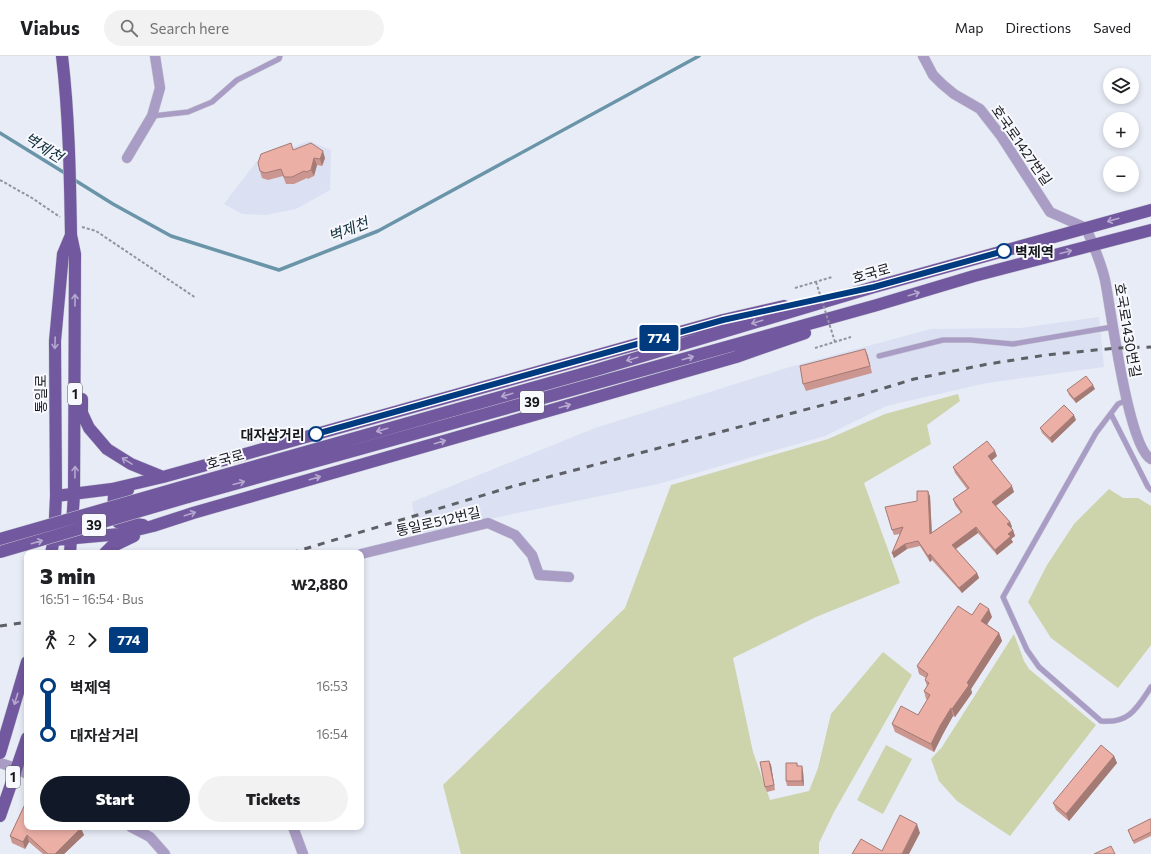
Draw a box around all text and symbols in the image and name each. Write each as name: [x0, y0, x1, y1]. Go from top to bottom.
search box: [104, 10, 384, 46]
text: Viabus: [20, 16, 80, 39]
icon: search: [118, 17, 140, 39]
text: Search here: [150, 19, 229, 37]
text: Map: [955, 19, 984, 36]
text: Directions: [1006, 19, 1071, 36]
text: Saved: [1093, 19, 1131, 36]
map controls: [1103, 68, 1139, 192]
button: layers: [1103, 68, 1139, 104]
street label: 호국로1427번길: [988, 102, 1056, 188]
button: +: [1103, 112, 1139, 148]
water label: 벽제천: [22, 128, 68, 167]
button: −: [1103, 156, 1139, 192]
water label: 벽제천: [325, 212, 373, 245]
one-way arrow: [1107, 217, 1120, 224]
marker: 벽제역: [996, 243, 1012, 259]
place label: 벽제역: [1015, 243, 1054, 260]
one-way arrow: [1059, 247, 1072, 255]
street label: 호국로: [850, 259, 892, 286]
street label: 호국로1430번길: [1111, 281, 1145, 379]
one-way arrow: [907, 290, 920, 297]
one-way arrow: [71, 294, 79, 307]
one-way arrow: [750, 319, 763, 326]
line badge: 774: [636, 325, 682, 351]
text: 774: [647, 329, 671, 346]
one-way arrow: [52, 336, 59, 349]
one-way arrow: [681, 354, 694, 361]
one-way arrow: [626, 356, 639, 363]
street label: 통일로: [32, 375, 49, 413]
road number: 1: [68, 383, 82, 405]
road number: 39: [520, 391, 544, 413]
one-way arrow: [501, 392, 514, 399]
one-way arrow: [558, 402, 571, 410]
place label: 대자삼거리: [241, 426, 305, 443]
marker: 대자삼거리: [308, 426, 324, 442]
one-way arrow: [376, 427, 389, 435]
one-way arrow: [433, 438, 446, 445]
street label: 호국로: [204, 445, 246, 472]
one-way arrow: [121, 457, 133, 465]
one-way arrow: [71, 466, 78, 479]
one-way arrow: [308, 474, 321, 481]
one-way arrow: [232, 479, 245, 486]
street label: 통일로512번길: [394, 503, 482, 539]
one-way arrow: [183, 510, 196, 517]
road number: 39: [82, 514, 106, 536]
one-way arrow: [31, 538, 44, 545]
text: 3 min: [40, 562, 96, 589]
text: ₩2,880: [291, 575, 348, 593]
text: 16:51 – 16:54 · Bus: [40, 591, 144, 607]
icon: walk: [40, 629, 62, 651]
icon: forward: [81, 629, 103, 651]
text: 774: [117, 631, 140, 648]
text: 2: [68, 632, 75, 648]
text: 벽제역: [70, 678, 111, 696]
text: 16:53: [317, 678, 348, 694]
one-way arrow: [12, 692, 19, 705]
text: 대자삼거리: [70, 726, 139, 744]
text: 16:54: [316, 726, 348, 742]
road number: 1: [6, 766, 20, 788]
button: Start: [40, 776, 190, 822]
button: Tickets: [198, 776, 348, 822]

